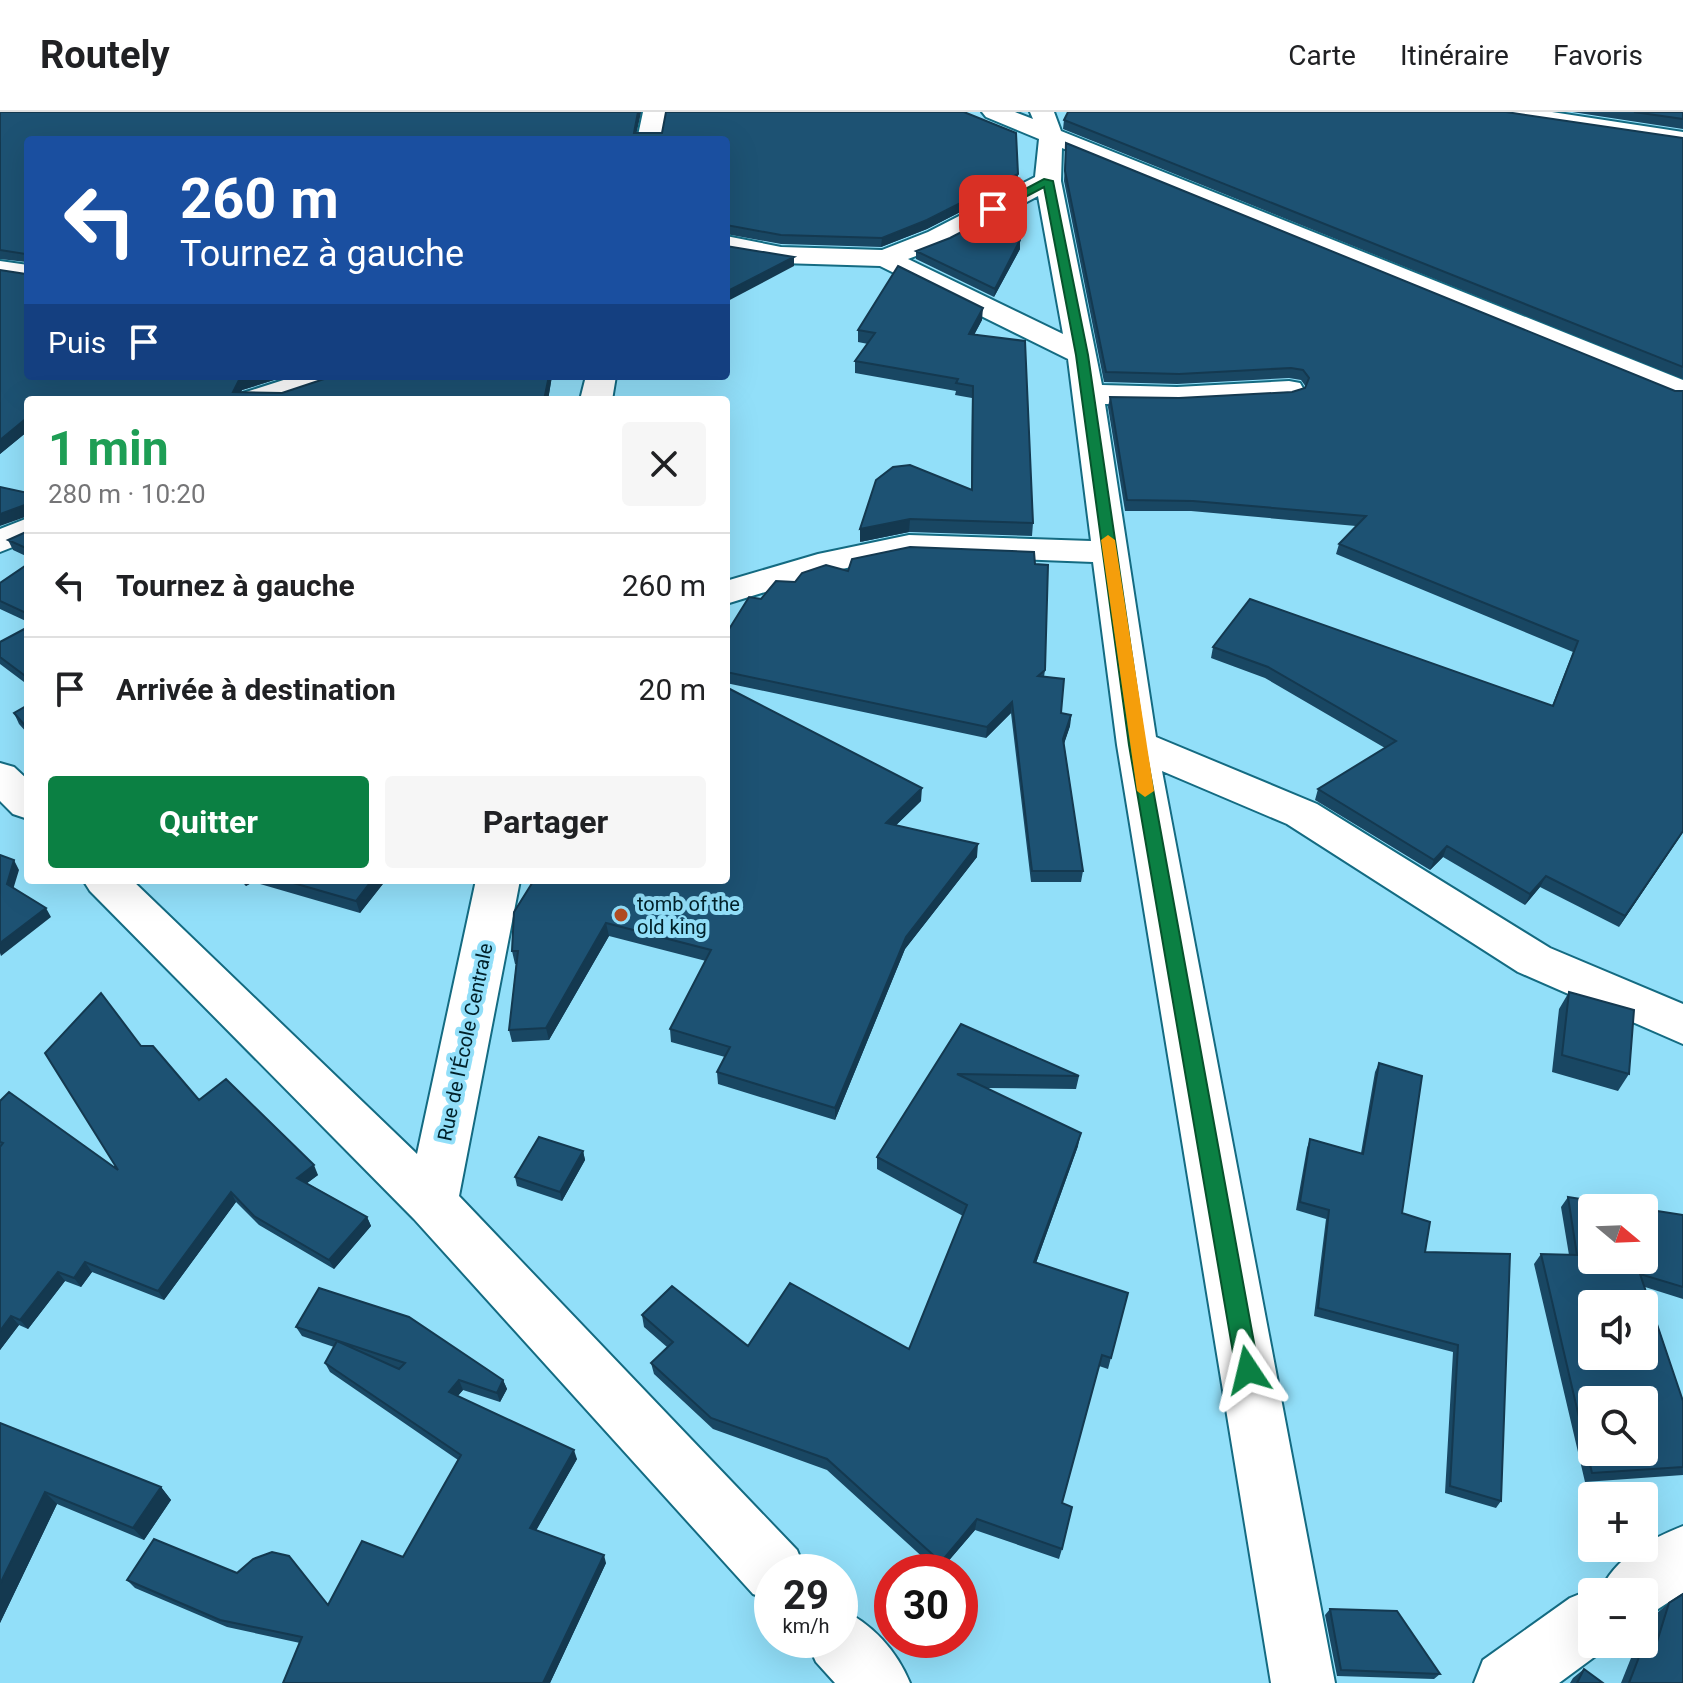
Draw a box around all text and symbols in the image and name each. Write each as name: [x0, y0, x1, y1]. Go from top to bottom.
text: Routely: [40, 33, 170, 77]
text: Carte: [1288, 39, 1356, 72]
text: Itinéraire: [1400, 39, 1509, 72]
text: Favoris: [1553, 39, 1643, 72]
text: 260 m: [180, 166, 339, 232]
icon: left: [48, 168, 152, 272]
pin: [959, 175, 1027, 243]
icon: arrive: [971, 187, 1015, 231]
text: Tournez à gauche: [180, 233, 464, 275]
icon: arrive: [122, 320, 166, 364]
text: Puis: [48, 325, 106, 360]
text: 1 min: [48, 420, 169, 477]
button: close: [622, 422, 706, 506]
text: 280 m · 10:20: [48, 479, 206, 509]
icon: left: [48, 563, 92, 607]
text: Tournez à gauche: [116, 568, 355, 603]
text: 260 m: [622, 568, 706, 603]
icon: arrive: [48, 667, 92, 711]
text: Arrivée à destination: [116, 672, 396, 707]
text: 20 m: [639, 672, 706, 707]
button: Quitter: [48, 776, 369, 868]
button: Partager: [385, 776, 706, 868]
place label: tomb of the old king: [637, 892, 740, 939]
marker: tomb of the old king: [612, 906, 630, 924]
street label: Rue de l'École Centrale: [432, 941, 498, 1143]
north arrow: [1578, 1194, 1658, 1274]
map controls: [1578, 1194, 1658, 1658]
button: sound: [1578, 1290, 1658, 1370]
position arrow: [1206, 1328, 1290, 1412]
button: search: [1578, 1386, 1658, 1466]
button: +: [1578, 1482, 1658, 1562]
speed limit sign: 30: [874, 1554, 978, 1658]
text: 29: [783, 1572, 829, 1619]
button: −: [1578, 1578, 1658, 1658]
text: km/h: [783, 1614, 829, 1638]

